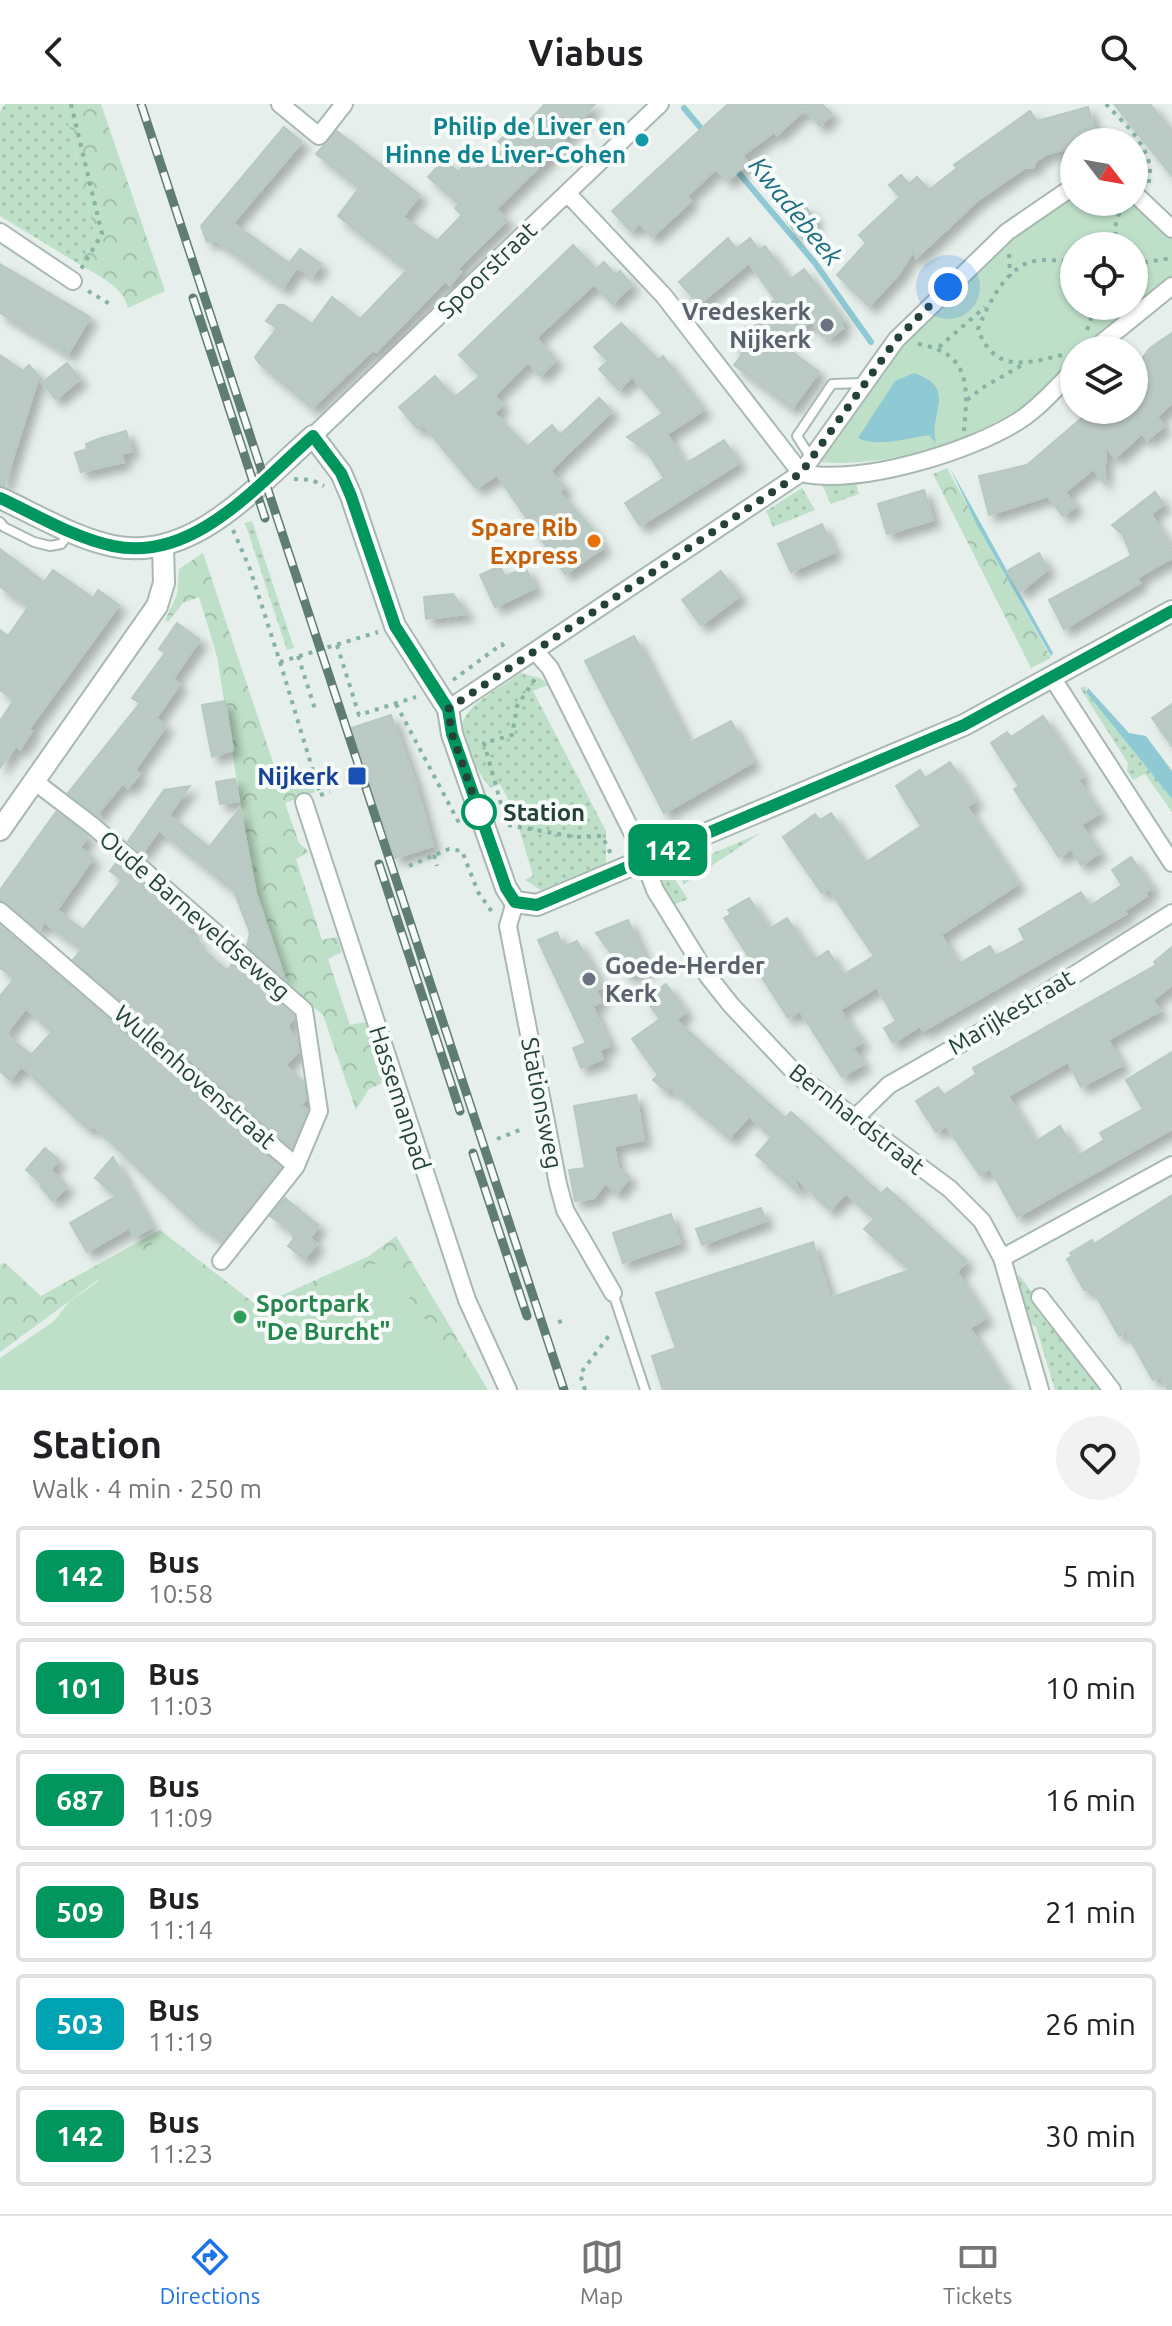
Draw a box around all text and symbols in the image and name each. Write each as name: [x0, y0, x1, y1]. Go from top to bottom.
icon: back: [32, 30, 76, 74]
icon: search: [1096, 30, 1140, 74]
text: Viabus: [528, 32, 644, 73]
place label: Philip de Liver en Hinne de Liver-Cohen: [385, 113, 626, 168]
north arrow: [1060, 128, 1148, 216]
map controls: [1060, 128, 1148, 424]
marker: Philip de Liver en Hinne de Liver-Cohen: [633, 131, 651, 149]
water label: Kwadebeek: [743, 151, 849, 272]
street label: Spoorstraat: [432, 216, 542, 324]
button: locate: [1060, 232, 1148, 320]
your location: [928, 267, 968, 307]
place label: Vredeskerk Nijkerk: [682, 298, 812, 353]
marker: Vredeskerk Nijkerk: [818, 316, 836, 334]
button: layers: [1060, 336, 1148, 424]
place label: Spare Rib Express: [471, 514, 578, 569]
marker: Spare Rib Express: [585, 532, 603, 550]
place label: Nijkerk: [257, 763, 340, 790]
marker: Nijkerk: [346, 765, 368, 787]
marker: Station: [462, 795, 496, 829]
place label: Station: [503, 799, 585, 826]
line badge: 142: [622, 824, 714, 876]
street label: Oude Barneveldseweg: [94, 825, 296, 1005]
text: 142: [644, 834, 692, 865]
place label: Goede-Herder Kerk: [605, 952, 765, 1007]
street label: Marijkestraat: [943, 964, 1079, 1060]
marker: Goede-Herder Kerk: [580, 970, 598, 988]
street label: Wullenhovenstraat: [109, 1000, 281, 1155]
street label: Hassemanpad: [364, 1022, 436, 1174]
street label: Stationsweg: [516, 1035, 568, 1171]
street label: Bernhardstraat: [784, 1058, 930, 1180]
place label: Sportpark "De Burcht": [256, 1290, 390, 1345]
marker: Sportpark "De Burcht": [231, 1308, 249, 1326]
button: heart: [1056, 1416, 1140, 1500]
text: Station: [32, 1423, 162, 1465]
text: Walk · 4 min · 250 m: [32, 1474, 262, 1503]
text: Bus: [148, 1545, 200, 1579]
text: 5 min: [1062, 1559, 1136, 1593]
text: 142: [56, 1560, 104, 1591]
text: 10:58: [148, 1579, 213, 1608]
text: Bus: [148, 1657, 200, 1691]
text: 10 min: [1045, 1671, 1136, 1705]
text: 101: [56, 1672, 104, 1703]
text: 11:03: [148, 1691, 213, 1720]
text: Bus: [148, 1769, 200, 1803]
text: 16 min: [1045, 1783, 1136, 1817]
text: 687: [56, 1784, 104, 1815]
text: 11:09: [148, 1803, 213, 1832]
text: Bus: [148, 1881, 200, 1915]
text: 21 min: [1045, 1895, 1136, 1929]
text: 509: [56, 1896, 104, 1927]
text: 11:14: [148, 1915, 213, 1944]
text: Bus: [148, 1993, 200, 2027]
text: 26 min: [1045, 2007, 1136, 2041]
text: 503: [56, 2008, 104, 2039]
text: 11:19: [148, 2027, 213, 2056]
text: Bus: [148, 2105, 200, 2139]
text: 30 min: [1045, 2119, 1136, 2153]
text: 142: [56, 2120, 104, 2151]
text: 11:23: [148, 2139, 213, 2168]
tab: Directions: [160, 2235, 260, 2308]
tab: Map: [580, 2235, 624, 2308]
tab: Tickets: [943, 2235, 1012, 2308]

